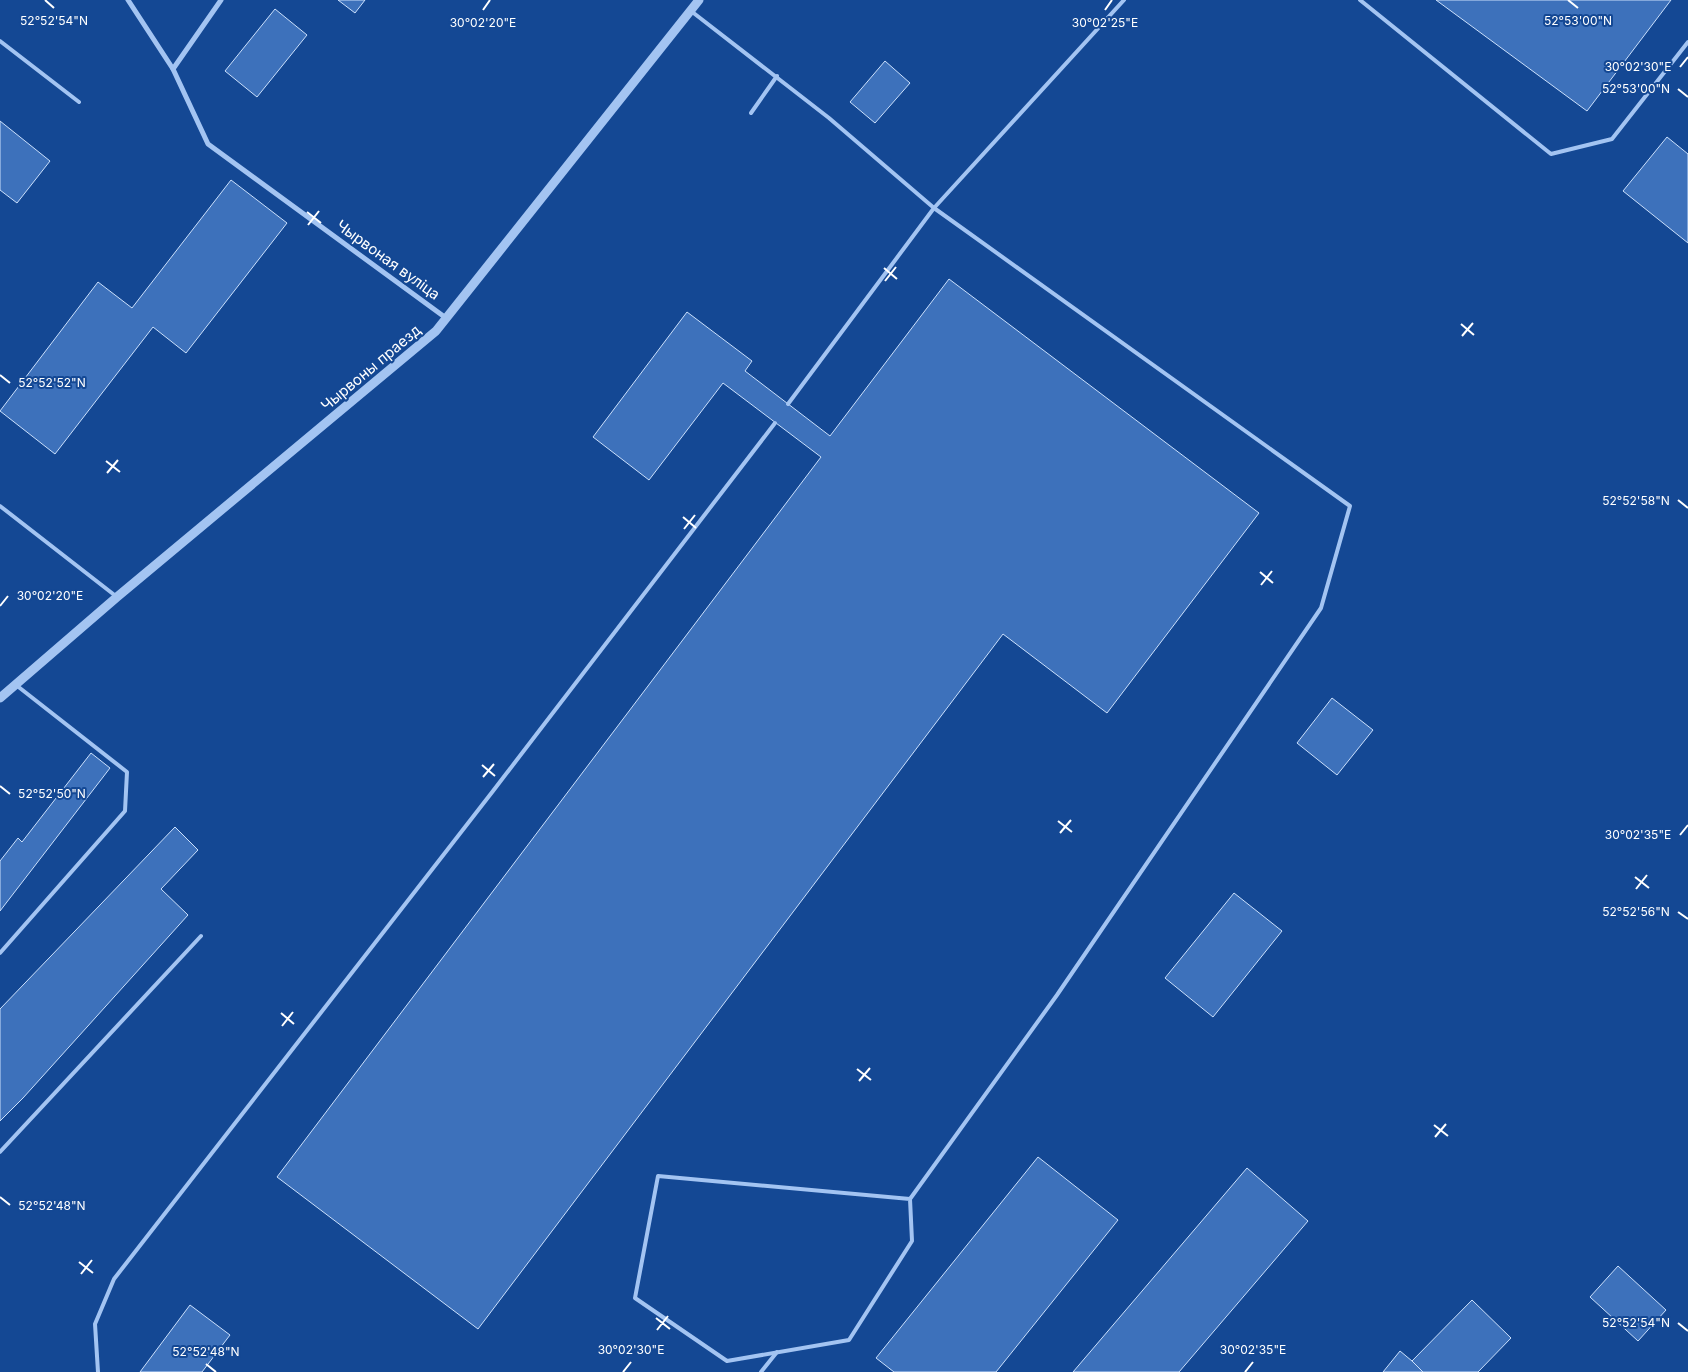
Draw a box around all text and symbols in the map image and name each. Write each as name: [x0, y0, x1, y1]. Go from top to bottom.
text: 52°52'54"N: [20, 13, 88, 28]
text: 52°53'00"N: [1544, 13, 1612, 28]
text: 30°02'20"E: [450, 15, 516, 30]
text: 30°02'25"E: [1072, 15, 1138, 30]
text: 30°02'30"E: [1605, 59, 1671, 74]
text: 52°53'00"N: [1602, 81, 1670, 96]
street label: Чырвоная вуліца: [333, 215, 444, 304]
street label: Чырвоны праезд: [317, 320, 424, 415]
text: 52°52'52"N: [18, 375, 86, 390]
text: 52°52'58"N: [1602, 493, 1670, 508]
text: 30°02'20"E: [17, 588, 83, 603]
text: 52°52'50"N: [18, 786, 86, 801]
text: 30°02'35"E: [1605, 827, 1671, 842]
text: 52°52'56"N: [1602, 904, 1670, 919]
text: 52°52'48"N: [18, 1198, 86, 1213]
text: 52°52'54"N: [1602, 1315, 1670, 1330]
text: 30°02'30"E: [598, 1342, 664, 1357]
text: 30°02'35"E: [1220, 1342, 1286, 1357]
text: 52°52'48"N: [172, 1344, 240, 1359]

